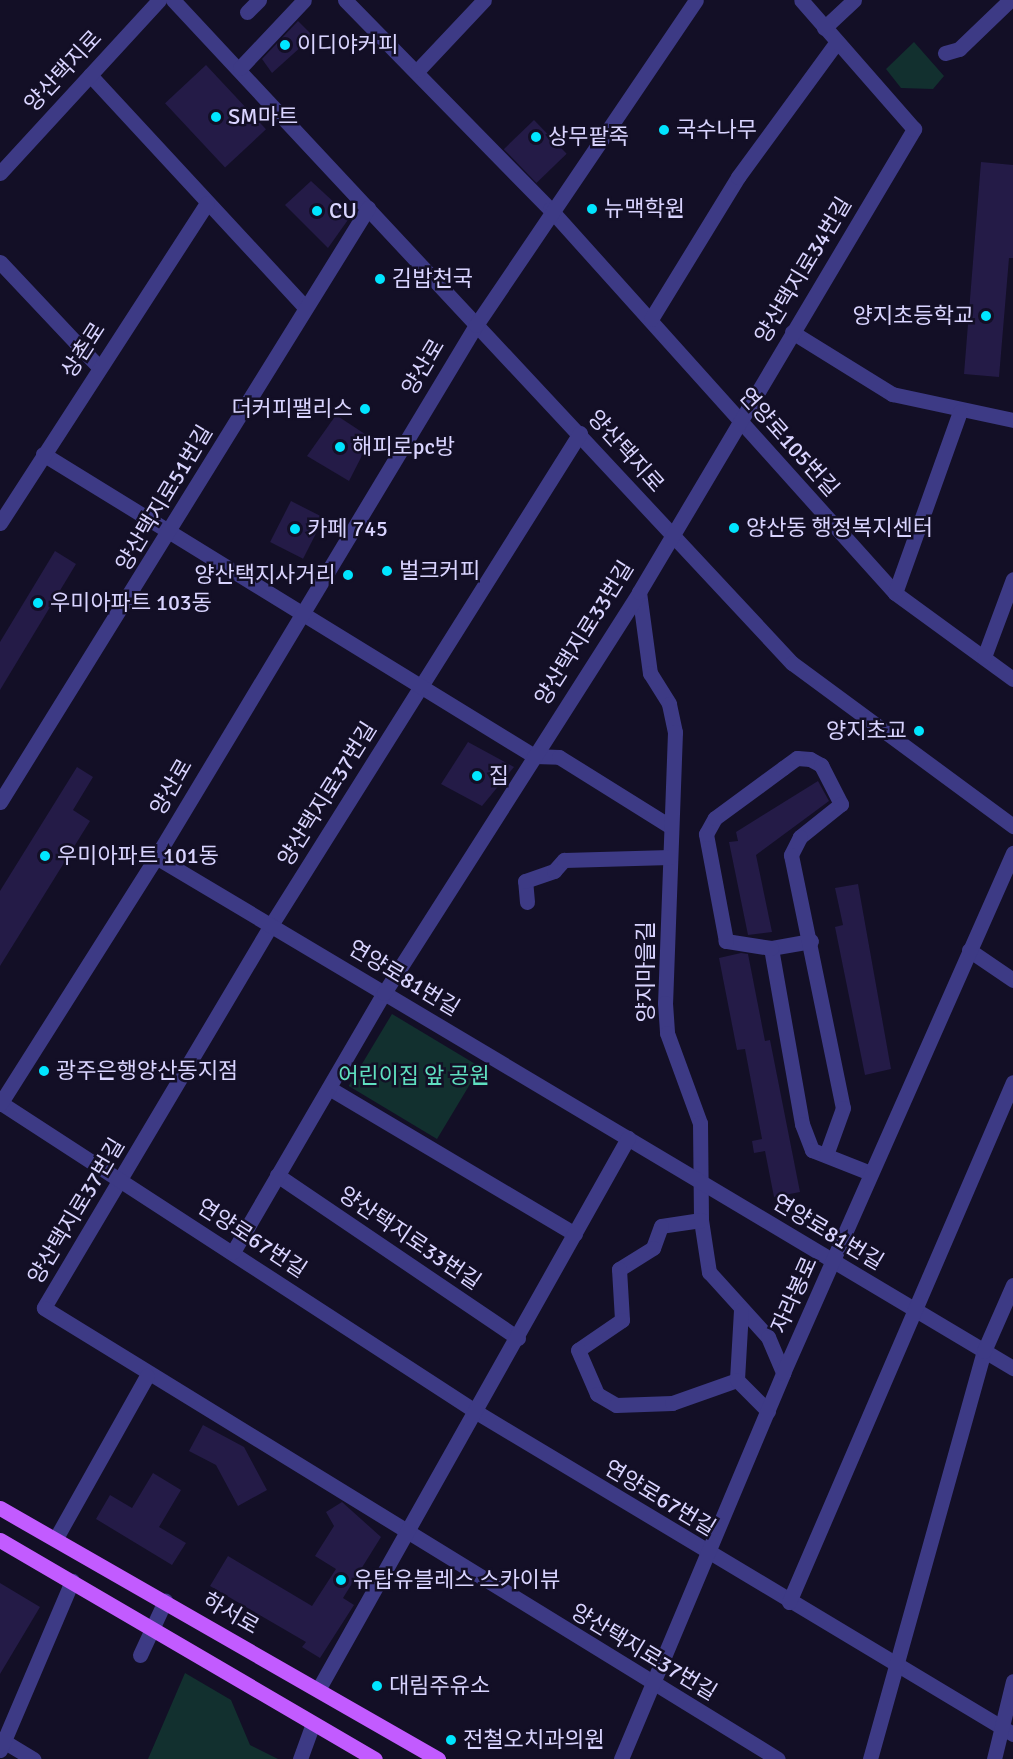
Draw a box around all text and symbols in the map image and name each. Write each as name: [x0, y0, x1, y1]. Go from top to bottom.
street label: 양산택지로: [19, 25, 107, 117]
place label: 이디야커피: [297, 32, 398, 58]
marker: 이디야커피: [278, 38, 292, 52]
place label: SM마트: [228, 104, 298, 130]
marker: SM마트: [209, 110, 223, 124]
place label: 국수나무: [676, 117, 757, 143]
marker: 국수나무: [657, 123, 671, 137]
place label: 상무팥죽: [548, 124, 629, 150]
marker: 상무팥죽: [529, 130, 543, 144]
street label: 양산택지로34번길: [749, 192, 857, 348]
place label: 뉴맥학원: [604, 196, 685, 222]
place label: CU: [329, 198, 357, 224]
marker: 뉴맥학원: [585, 202, 599, 216]
marker: CU: [310, 204, 324, 218]
place label: 김밥천국: [392, 266, 473, 292]
marker: 김밥천국: [373, 272, 387, 286]
place label: 양지초등학교: [853, 303, 974, 329]
marker: 양지초등학교: [979, 309, 993, 323]
street label: 상촌로: [55, 317, 111, 383]
street label: 양산로: [396, 334, 450, 400]
street label: 연양로105번길: [733, 382, 845, 502]
place label: 더커피팰리스: [232, 396, 353, 422]
marker: 더커피팰리스: [358, 402, 372, 416]
street label: 양산택지로: [582, 405, 670, 497]
street label: 양산택지로51번길: [110, 420, 218, 576]
place label: 해피로pc방: [352, 434, 455, 460]
marker: 해피로pc방: [333, 440, 347, 454]
place label: 양산동 행정복지센터: [746, 515, 933, 541]
place label: 카페 745: [307, 516, 388, 542]
marker: 양산동 행정복지센터: [727, 521, 741, 535]
marker: 카페 745: [288, 522, 302, 536]
street label: 양산택지로33번길: [529, 556, 639, 710]
place label: 벌크커피: [399, 558, 480, 584]
place label: 양산택지사거리: [194, 562, 336, 588]
marker: 벌크커피: [380, 564, 394, 578]
marker: 양산택지사거리: [341, 568, 355, 582]
place label: 우미아파트 103동: [50, 590, 212, 616]
marker: 우미아파트 103동: [31, 596, 45, 610]
street label: 양산택지로37번길: [272, 717, 382, 871]
place label: 양지초교: [826, 718, 907, 744]
marker: 양지초교: [912, 724, 926, 738]
street label: 양산로: [144, 754, 198, 820]
place label: 집: [489, 763, 509, 789]
marker: 집: [470, 769, 484, 783]
place label: 우미아파트 101동: [57, 843, 219, 869]
marker: 우미아파트 101동: [38, 849, 52, 863]
street label: 양지마을길: [633, 921, 659, 1023]
street label: 연양로81번길: [344, 935, 464, 1021]
place label: 광주은행양산동지점: [56, 1058, 238, 1084]
park label: 어린이집 앞 공원: [338, 1063, 490, 1089]
marker: 광주은행양산동지점: [37, 1064, 51, 1078]
street label: 양산택지로37번길: [22, 1133, 130, 1289]
street label: 양산택지로33번길: [334, 1181, 486, 1295]
street label: 연양로81번길: [768, 1189, 888, 1275]
street label: 연양로67번길: [192, 1193, 312, 1283]
street label: 자라봉로: [765, 1253, 823, 1337]
street label: 연양로67번길: [600, 1455, 720, 1541]
place label: 유탑유블레스 스카이뷰: [353, 1567, 560, 1593]
marker: 유탑유블레스 스카이뷰: [334, 1573, 348, 1587]
street label: 하서로: [198, 1586, 264, 1640]
street label: 양산택지로37번길: [566, 1598, 722, 1706]
place label: 대림주유소: [389, 1673, 490, 1699]
marker: 대림주유소: [370, 1679, 384, 1693]
place label: 전철오치과의원: [463, 1727, 605, 1753]
marker: 전철오치과의원: [444, 1733, 458, 1747]

